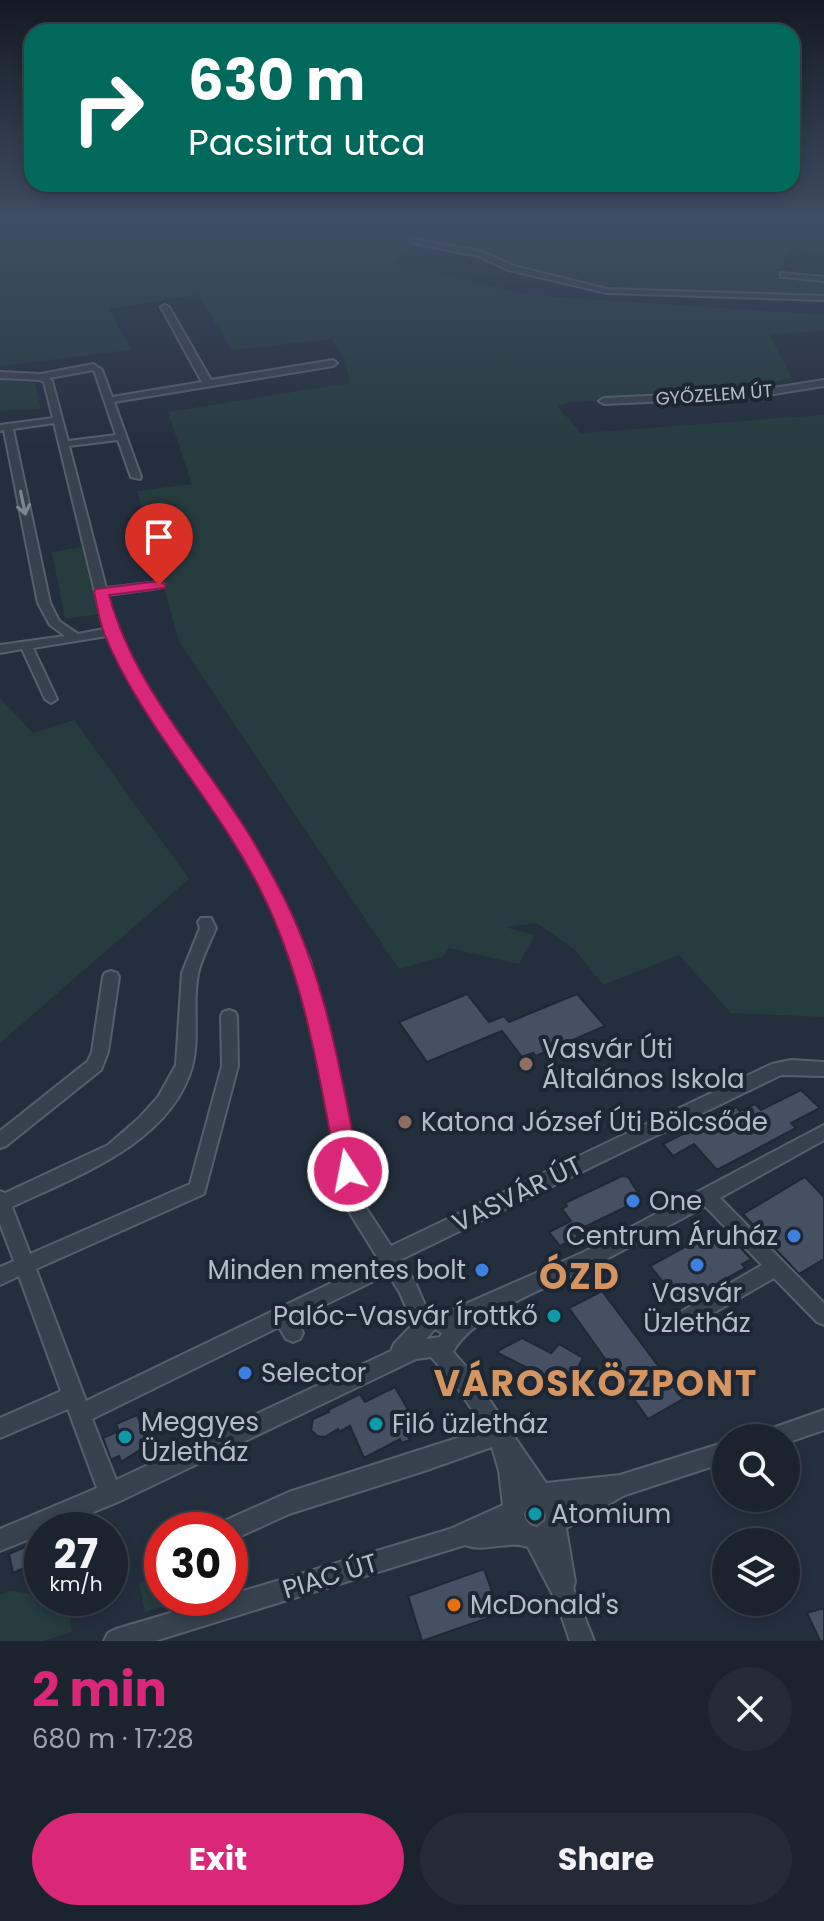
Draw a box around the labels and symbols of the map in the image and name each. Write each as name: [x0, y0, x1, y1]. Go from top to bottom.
street label: GYŐZELEM ÚT: [655, 378, 773, 411]
one-way arrow: [16, 490, 31, 515]
pin: [125, 503, 193, 585]
place label: Vasvár Úti Általános Iskola: [542, 1031, 745, 1097]
marker: Vasvár Úti Általános Iskola: [517, 1055, 535, 1073]
place label: Katona József Úti Bölcsőde: [421, 1104, 768, 1140]
marker: Katona József Úti Bölcsőde: [396, 1113, 414, 1131]
position arrow: [306, 1129, 390, 1213]
street label: VASVÁR ÚT: [446, 1147, 588, 1241]
place label: One: [649, 1183, 702, 1219]
marker: One: [624, 1192, 642, 1210]
place label: Centrum Áruház: [566, 1218, 778, 1254]
marker: Centrum Áruház: [785, 1227, 803, 1245]
district label: ÓZD: [539, 1251, 621, 1302]
place label: Minden mentes bolt: [208, 1252, 466, 1288]
marker: Vasvár Üzletház: [688, 1256, 706, 1274]
marker: Minden mentes bolt: [473, 1261, 491, 1279]
place label: Vasvár Üzletház: [643, 1275, 751, 1341]
place label: Palóc-Vasvár Írottkő: [273, 1298, 538, 1334]
marker: Palóc-Vasvár Írottkő: [545, 1307, 563, 1325]
place label: Selector: [261, 1355, 366, 1391]
district label: VÁROSKÖZPONT: [434, 1358, 758, 1409]
marker: Selector: [236, 1364, 254, 1382]
place label: Meggyes Üzletház: [141, 1404, 259, 1470]
place label: Filó üzletház: [392, 1406, 548, 1442]
marker: Filó üzletház: [367, 1415, 385, 1433]
marker: Meggyes Üzletház: [116, 1428, 134, 1446]
place label: Atomium: [551, 1496, 671, 1532]
marker: Atomium: [526, 1505, 544, 1523]
speed limit sign: 30: [144, 1512, 248, 1616]
street label: PIAC ÚT: [278, 1545, 382, 1607]
place label: McDonald's: [470, 1587, 619, 1623]
marker: McDonald's: [445, 1596, 463, 1614]

